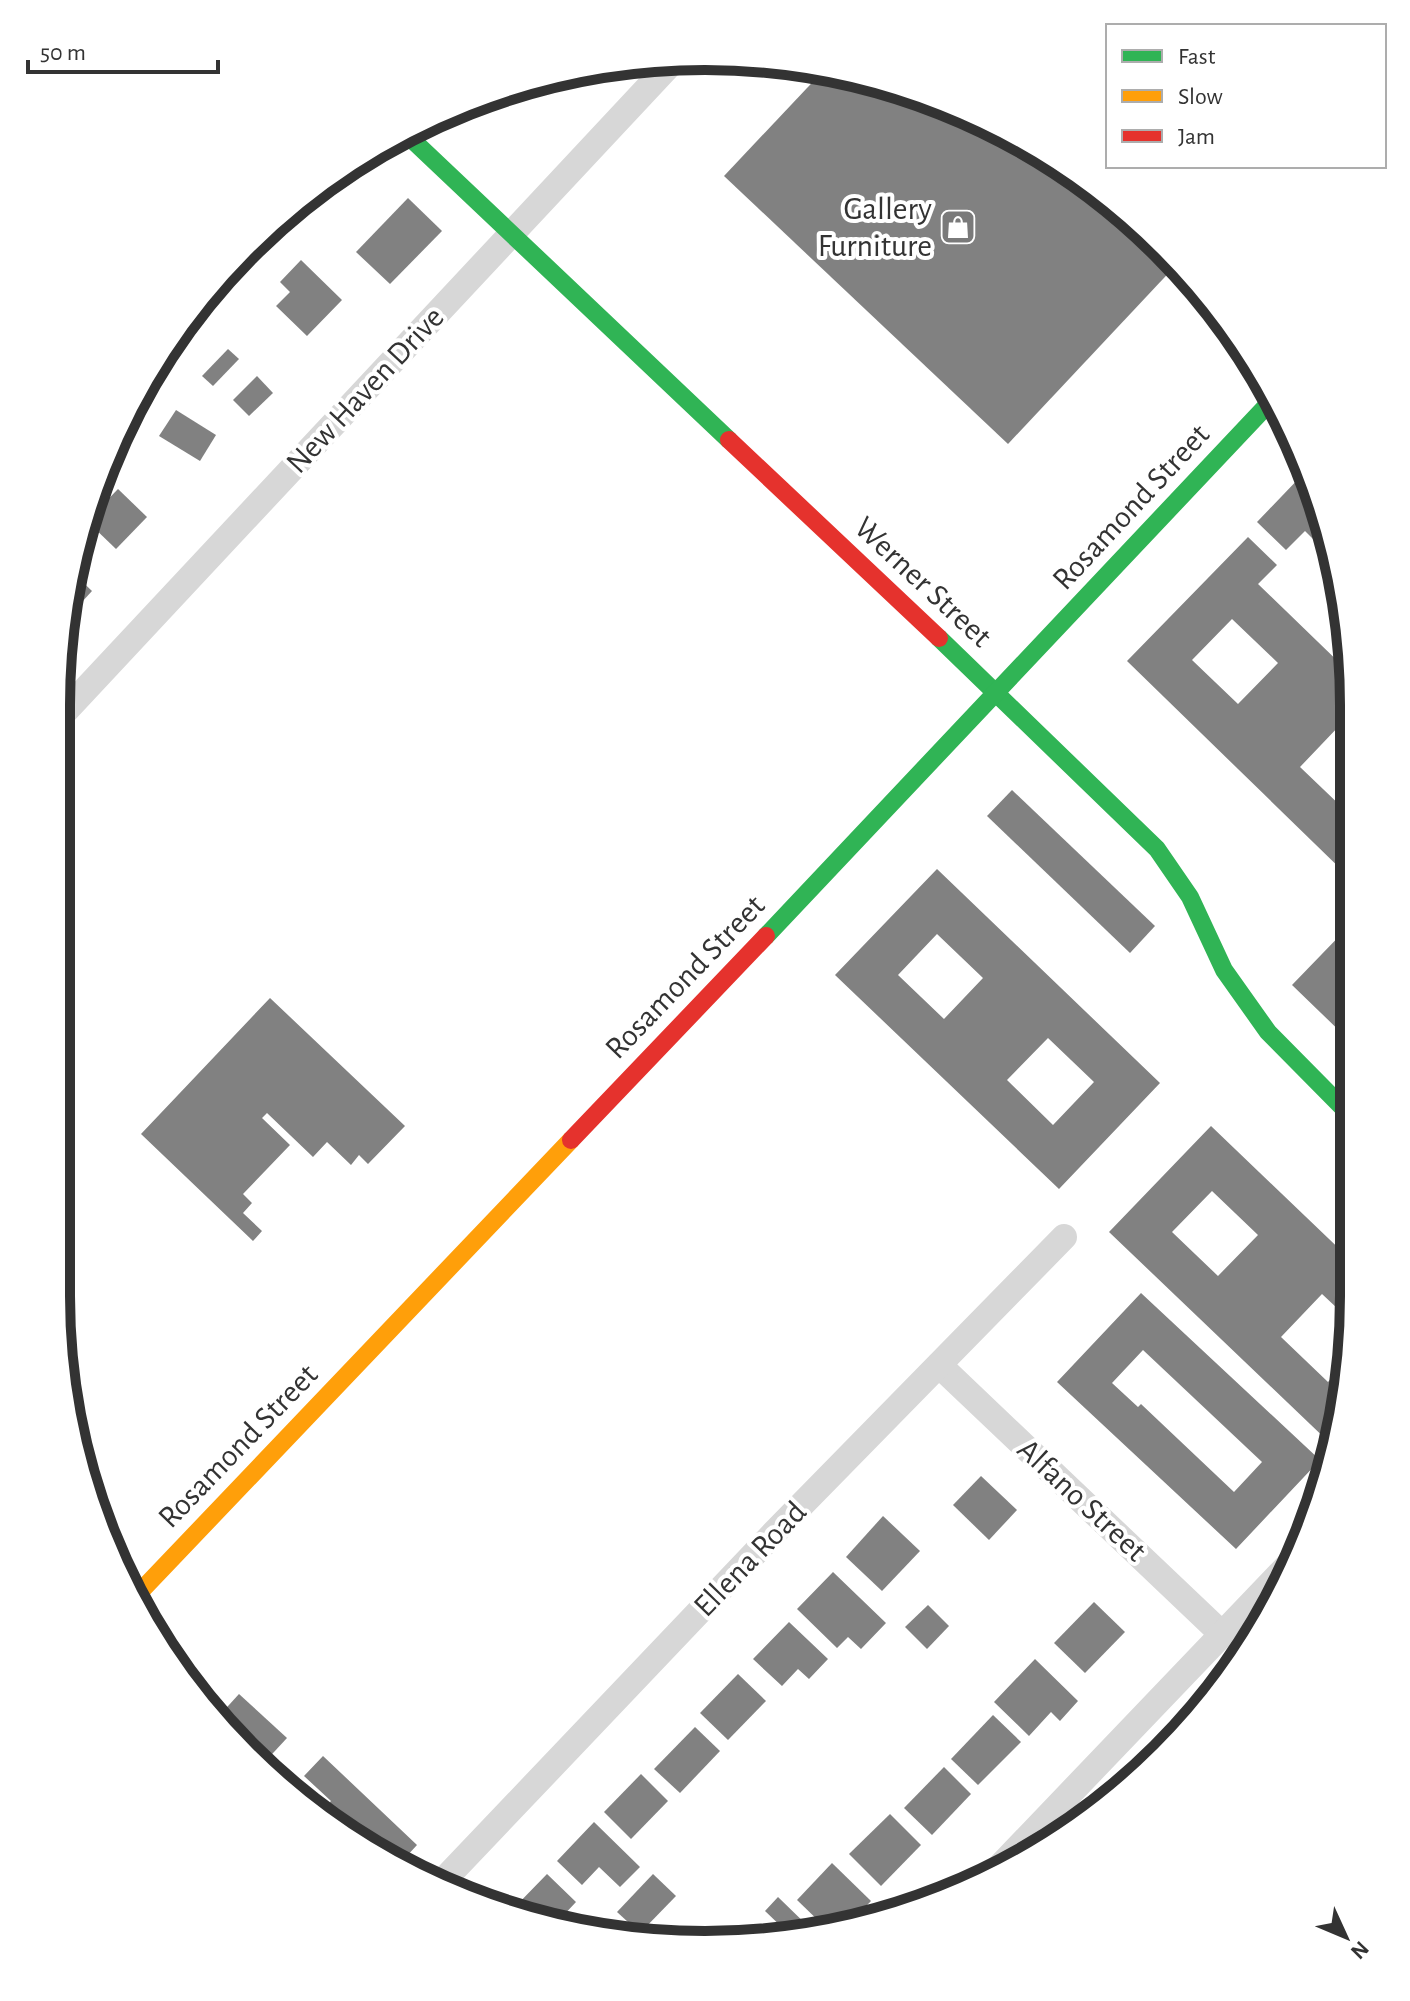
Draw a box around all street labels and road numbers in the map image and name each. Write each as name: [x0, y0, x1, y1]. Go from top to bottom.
street label: New Haven Drive: [280, 301, 450, 479]
street label: Rosamond Street: [1047, 418, 1215, 596]
street label: Werner Street: [848, 511, 998, 653]
street label: Rosamond Street: [599, 889, 771, 1065]
street label: Rosamond Street: [152, 1358, 324, 1534]
street label: Alfano Street: [1011, 1433, 1153, 1567]
street label: Ellena Road: [688, 1495, 812, 1623]

